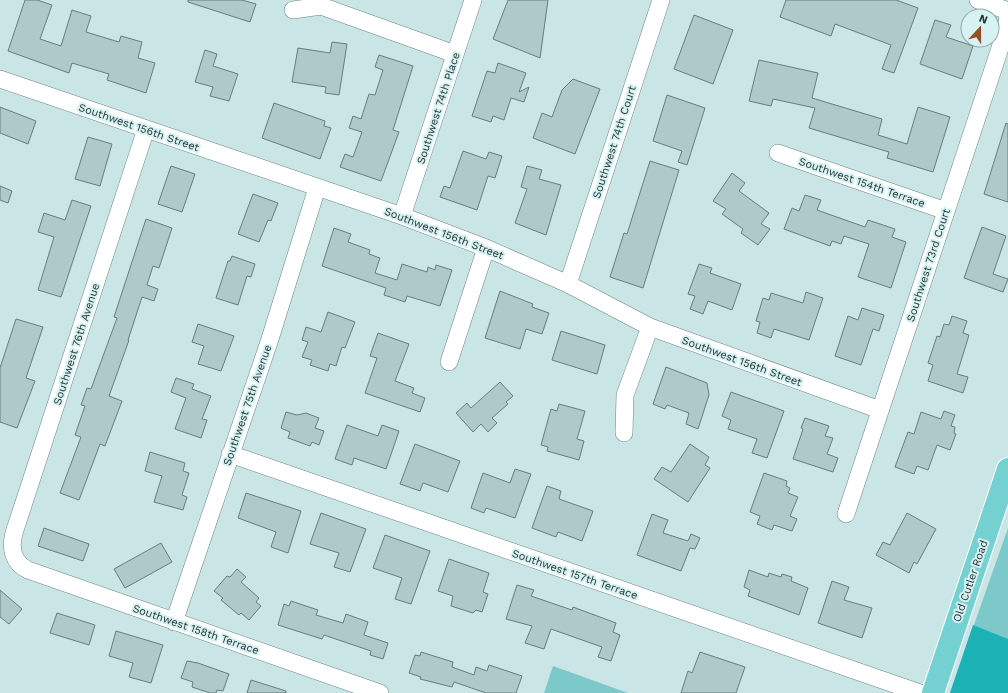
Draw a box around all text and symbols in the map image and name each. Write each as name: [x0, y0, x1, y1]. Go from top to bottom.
north arrow: [960, 8, 1000, 48]
text: N: [977, 12, 990, 27]
street label: Southwest 74th Place: [414, 51, 463, 166]
street label: Southwest 74th Court: [590, 84, 639, 200]
street label: Southwest 156th Street: [77, 101, 201, 154]
street label: Southwest 154th Terrace: [797, 155, 927, 210]
street label: Southwest 156th Street: [382, 205, 506, 262]
street label: Southwest 73rd Court: [904, 207, 953, 323]
street label: Southwest 76th Avenue: [51, 282, 102, 407]
street label: Southwest 156th Street: [680, 334, 804, 389]
street label: Southwest 75th Avenue: [221, 343, 274, 467]
street label: Old Cutler Road: [950, 539, 991, 624]
street label: Southwest 157th Terrace: [510, 547, 639, 602]
street label: Southwest 158th Terrace: [131, 602, 261, 657]

